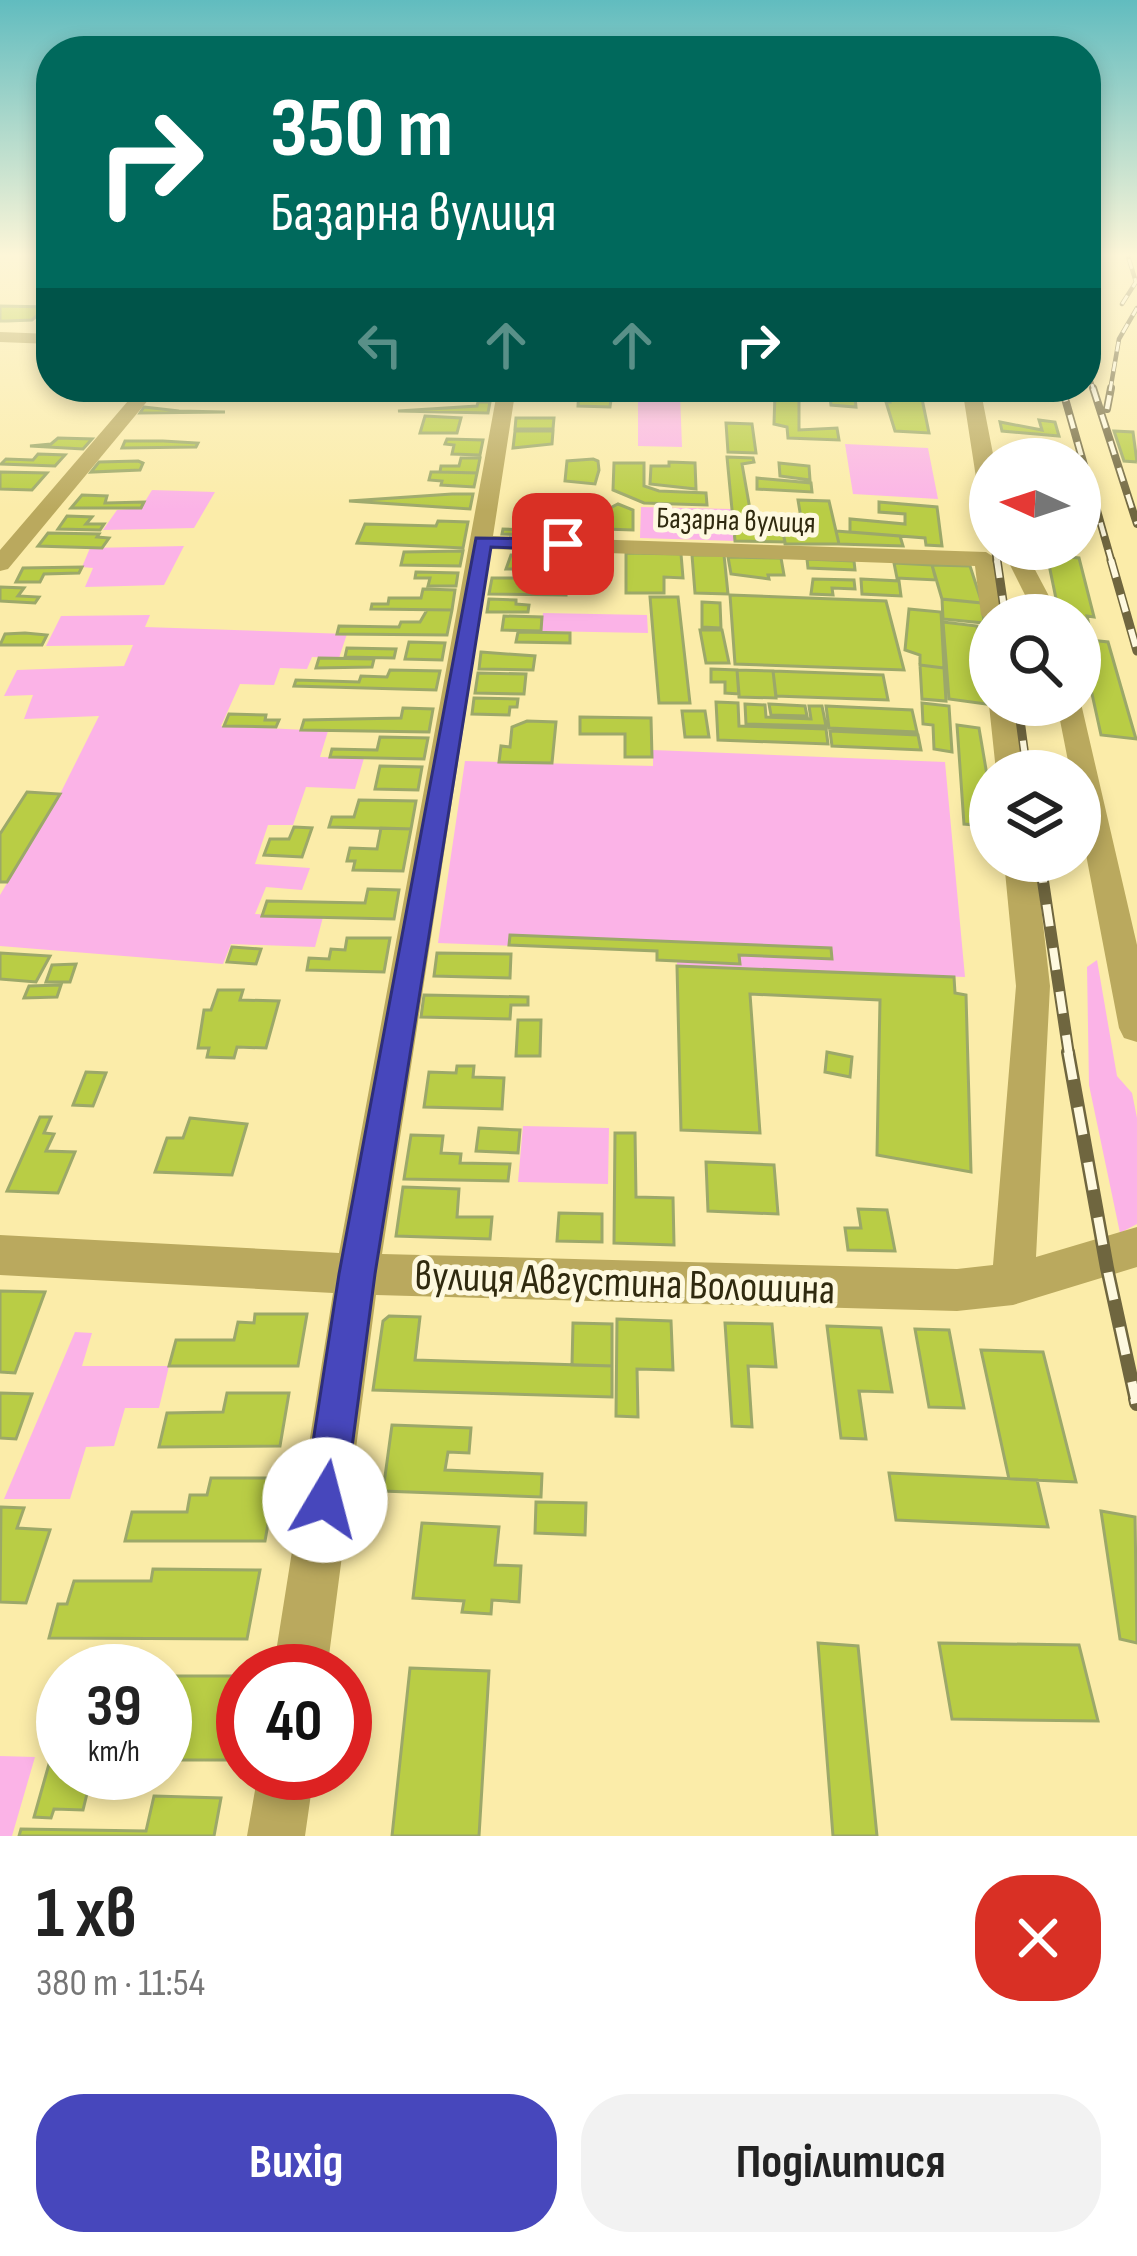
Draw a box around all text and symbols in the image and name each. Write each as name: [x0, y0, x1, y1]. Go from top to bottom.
text: 350 m: [270, 79, 453, 180]
icon: right: [72, 84, 228, 240]
text: Базарна вулиця: [270, 181, 557, 246]
icon: left: [347, 312, 413, 378]
icon: ahead: [473, 312, 539, 378]
icon: ahead: [599, 312, 665, 378]
icon: right: [725, 312, 791, 378]
north arrow: [969, 438, 1101, 570]
map controls: [969, 438, 1101, 882]
pin: [512, 493, 614, 595]
street label: Базарна вулиця: [656, 500, 816, 542]
icon: arrive: [530, 511, 596, 577]
button: search: [969, 594, 1101, 726]
button: layers: [969, 750, 1101, 882]
street label: вулиця Августина Волошина: [414, 1251, 836, 1316]
position arrow: [262, 1437, 388, 1563]
speed limit sign: 40: [216, 1644, 372, 1800]
text: 39: [86, 1671, 142, 1743]
text: km/h: [88, 1734, 140, 1770]
text: 1 хв: [36, 1871, 137, 1958]
button: close: [975, 1875, 1101, 2001]
text: 380 m · 11:54: [36, 1960, 205, 2007]
button: Вихід: [36, 2094, 557, 2232]
button: Поділитися: [581, 2094, 1101, 2232]

